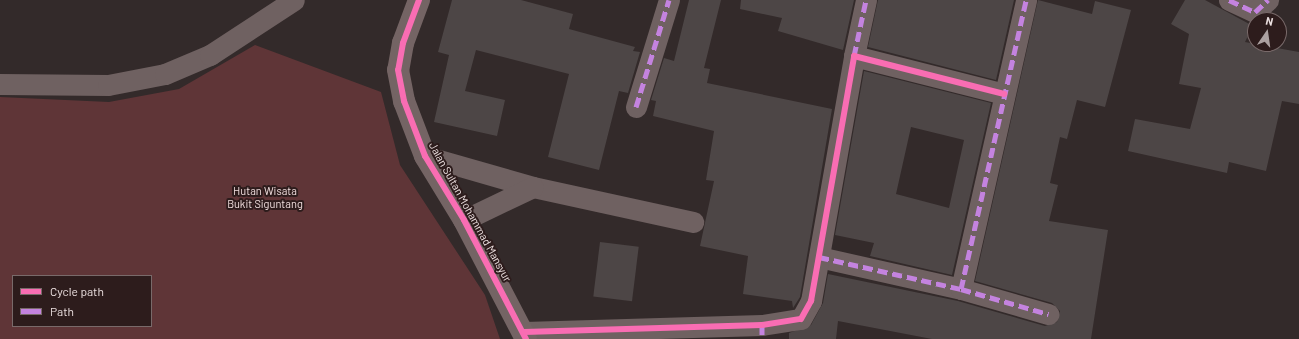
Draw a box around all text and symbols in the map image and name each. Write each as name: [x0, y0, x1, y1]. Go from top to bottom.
north arrow: [1247, 12, 1287, 52]
text: N: [1265, 14, 1275, 28]
street label: Jalan Sultan Mohammad Mansyur: [426, 140, 514, 284]
park label: Hutan Wisata Bukit Siguntang: [227, 185, 303, 211]
legend: [12, 275, 152, 327]
text: Cycle path: [50, 284, 104, 298]
text: Path: [50, 304, 74, 318]

